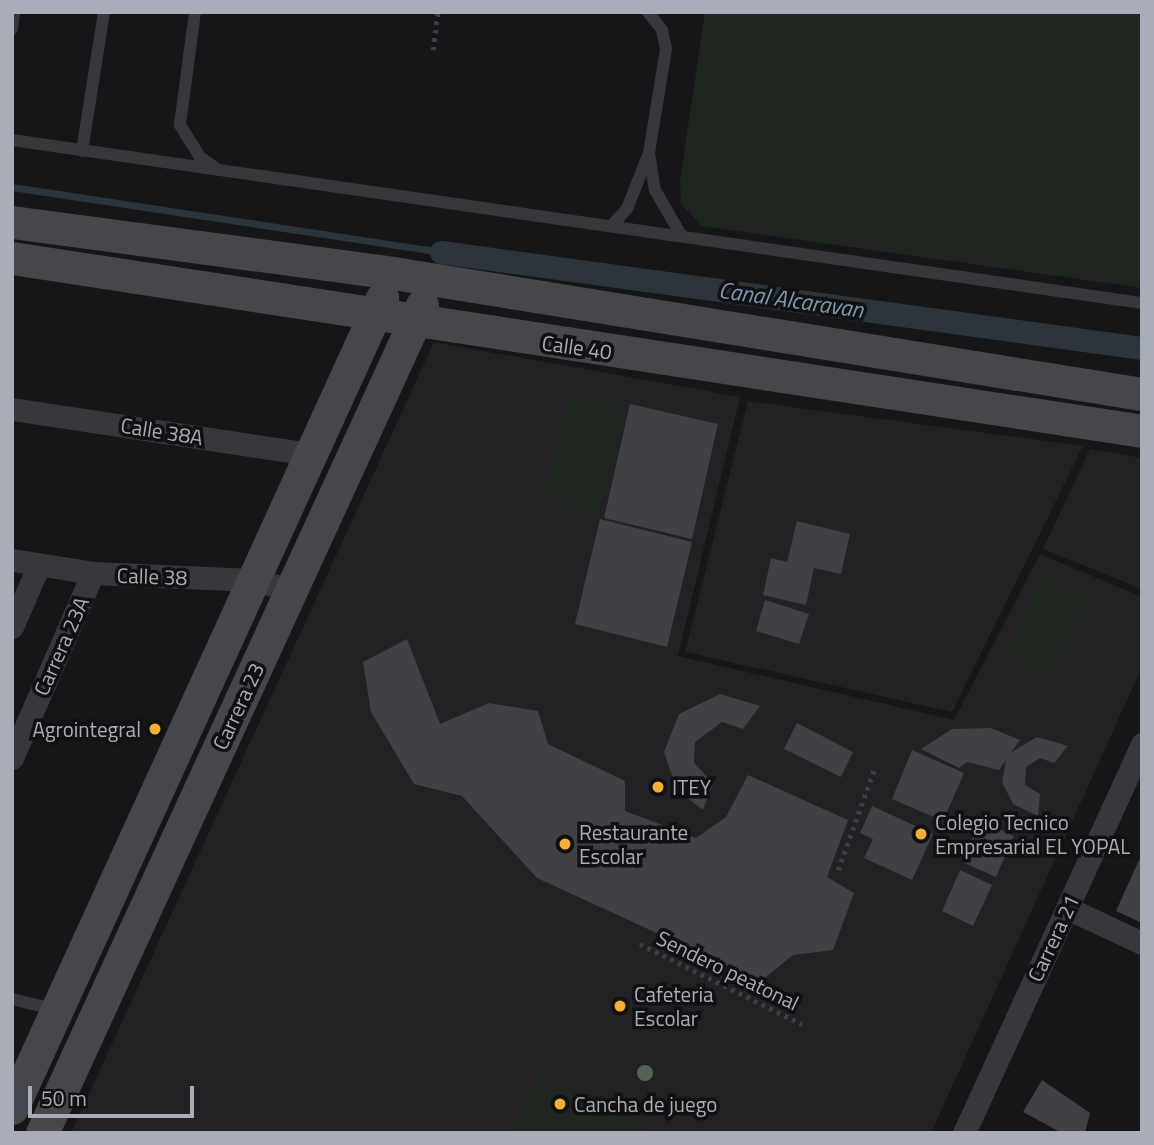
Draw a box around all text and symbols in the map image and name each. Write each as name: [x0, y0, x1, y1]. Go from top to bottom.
water label: Canal Alcaravan: [717, 276, 865, 324]
street label: Calle 40: [540, 330, 614, 364]
street label: Calle 38A: [119, 412, 205, 450]
street label: Calle 38: [116, 562, 188, 590]
street label: Carrera 23A: [28, 593, 94, 699]
street label: Carrera 23: [207, 659, 269, 753]
place label: Agrointegral: [33, 716, 141, 742]
marker: Agrointegral: [147, 721, 163, 737]
place label: ITEY: [672, 774, 711, 800]
marker: ITEY: [650, 779, 666, 795]
place label: Colegio Tecnico Empresarial EL YOPAL: [935, 809, 1130, 859]
place label: Restaurante Escolar: [579, 819, 688, 869]
marker: Colegio Tecnico Empresarial EL YOPAL: [913, 826, 929, 842]
marker: Restaurante Escolar: [557, 836, 573, 852]
street label: Carrera 21: [1022, 891, 1084, 985]
street label: Sendero peatonal: [653, 925, 803, 1015]
place label: Cafeteria Escolar: [634, 981, 714, 1031]
marker: Cafeteria Escolar: [612, 998, 628, 1014]
scale bar: [32, 1072, 198, 1116]
text: 50 m: [41, 1082, 87, 1114]
place label: Cancha de juego: [574, 1091, 717, 1117]
marker: Cancha de juego: [552, 1096, 568, 1112]

